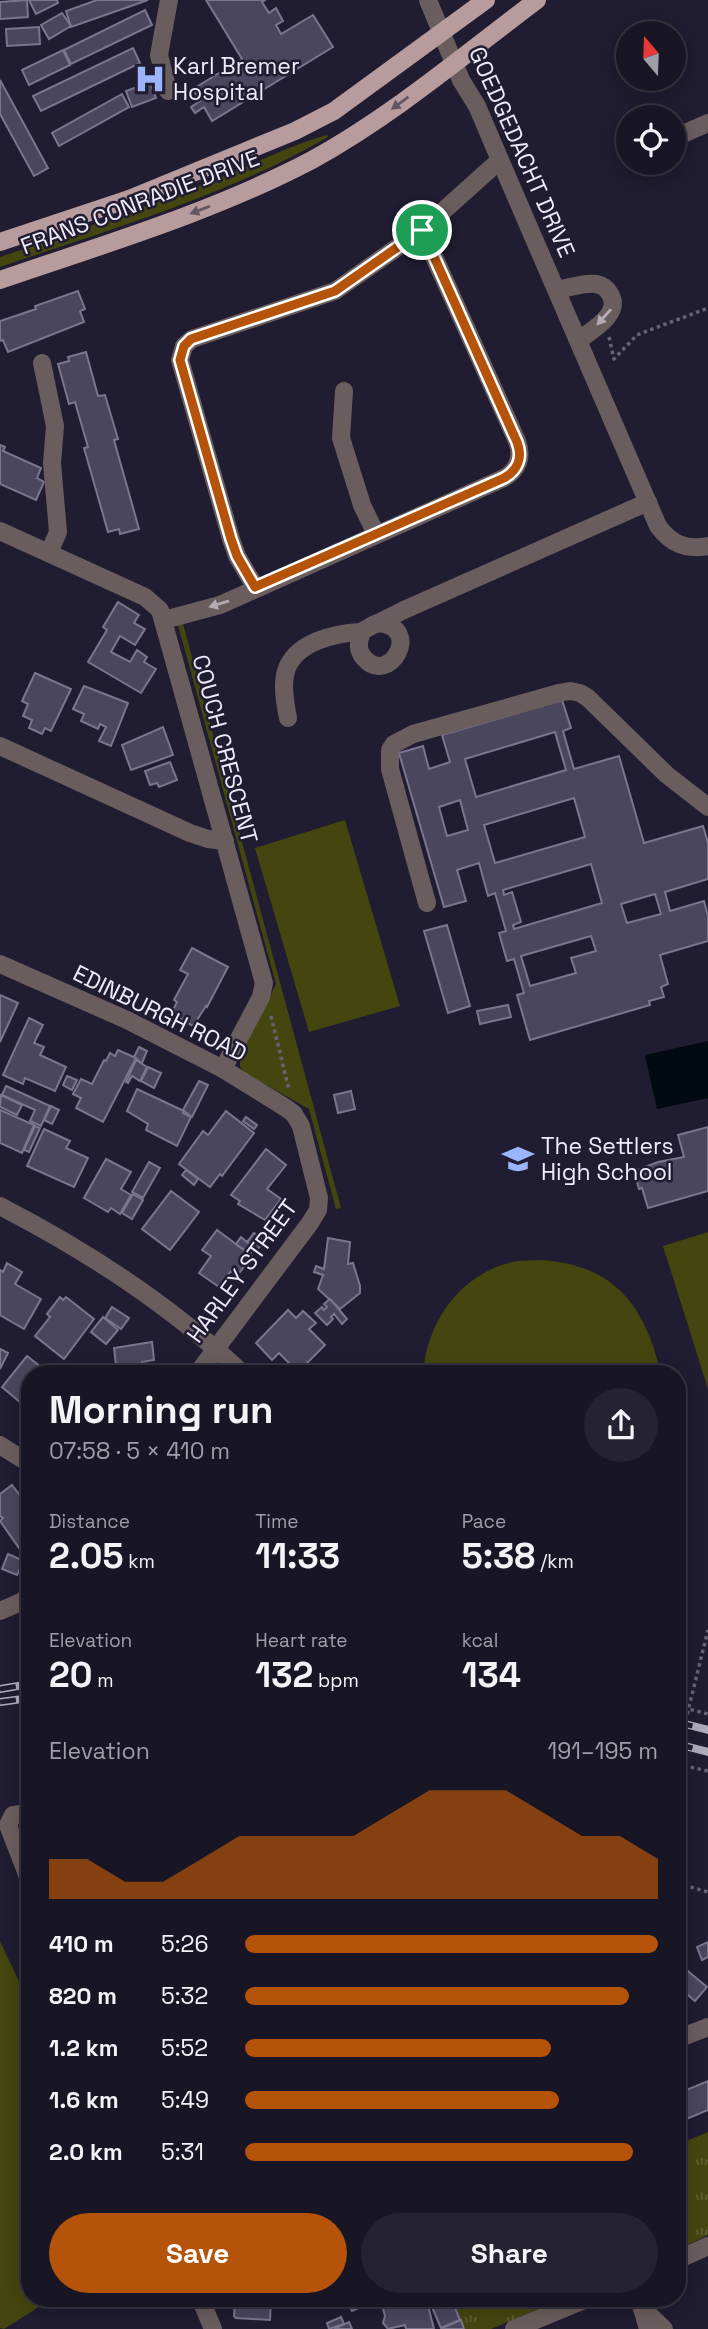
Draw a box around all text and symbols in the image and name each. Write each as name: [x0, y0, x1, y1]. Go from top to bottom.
north arrow: [616, 21, 686, 91]
map controls: [616, 21, 686, 175]
street label: GOEDGEDACHT DRIVE: [462, 42, 582, 262]
place label: Karl Bremer Hospital: [173, 51, 300, 107]
hospital icon: Karl Bremer Hospital: [133, 62, 167, 96]
one-way arrow: [391, 96, 409, 110]
button: locate: [616, 105, 686, 175]
street label: FRANS CONRADIE DRIVE: [16, 143, 264, 261]
pin: [392, 200, 452, 260]
one-way arrow: [189, 205, 210, 216]
icon: arrive: [403, 211, 441, 249]
one-way arrow: [596, 308, 612, 326]
one-way arrow: [208, 599, 229, 609]
street label: COUCH CRESCENT: [185, 651, 265, 847]
street label: EDINBURGH ROAD: [68, 958, 252, 1068]
place label: The Settlers High School: [541, 1131, 674, 1187]
school or university icon: The Settlers High School: [501, 1142, 535, 1176]
street label: HARLEY STREET: [180, 1193, 304, 1349]
text: Morning run: [49, 1386, 274, 1434]
button: share: [584, 1388, 658, 1462]
text: 07:58 · 5 × 410 m: [49, 1436, 230, 1466]
text: Distance: [49, 1509, 130, 1534]
text: Time: [255, 1509, 299, 1534]
text: Pace: [462, 1509, 506, 1534]
text: 2.05: [49, 1534, 123, 1578]
text: 11:33: [255, 1534, 340, 1578]
text: 5:38: [462, 1534, 535, 1578]
text: km: [123, 1549, 155, 1574]
text: /km: [535, 1549, 574, 1574]
text: Elevation: [49, 1628, 132, 1653]
text: Heart rate: [255, 1628, 348, 1653]
text: kcal: [462, 1628, 498, 1653]
text: 20: [49, 1653, 92, 1697]
text: 132: [255, 1653, 313, 1697]
text: 134: [462, 1653, 521, 1697]
text: m: [92, 1668, 114, 1693]
text: bpm: [313, 1668, 359, 1693]
text: Elevation: [49, 1736, 150, 1766]
text: 191–195 m: [548, 1736, 658, 1766]
text: 410 m: [49, 1929, 114, 1959]
text: 5:26: [161, 1929, 209, 1959]
text: 820 m: [49, 1981, 117, 2011]
text: 5:32: [161, 1981, 208, 2011]
text: 1.2 km: [49, 2033, 118, 2063]
text: 5:52: [161, 2033, 208, 2063]
text: 1.6 km: [49, 2085, 119, 2115]
text: 5:49: [161, 2085, 209, 2115]
text: 2.0 km: [49, 2137, 123, 2167]
text: 5:31: [161, 2137, 204, 2167]
button: Save: [49, 2213, 347, 2293]
button: Share: [361, 2213, 658, 2293]

